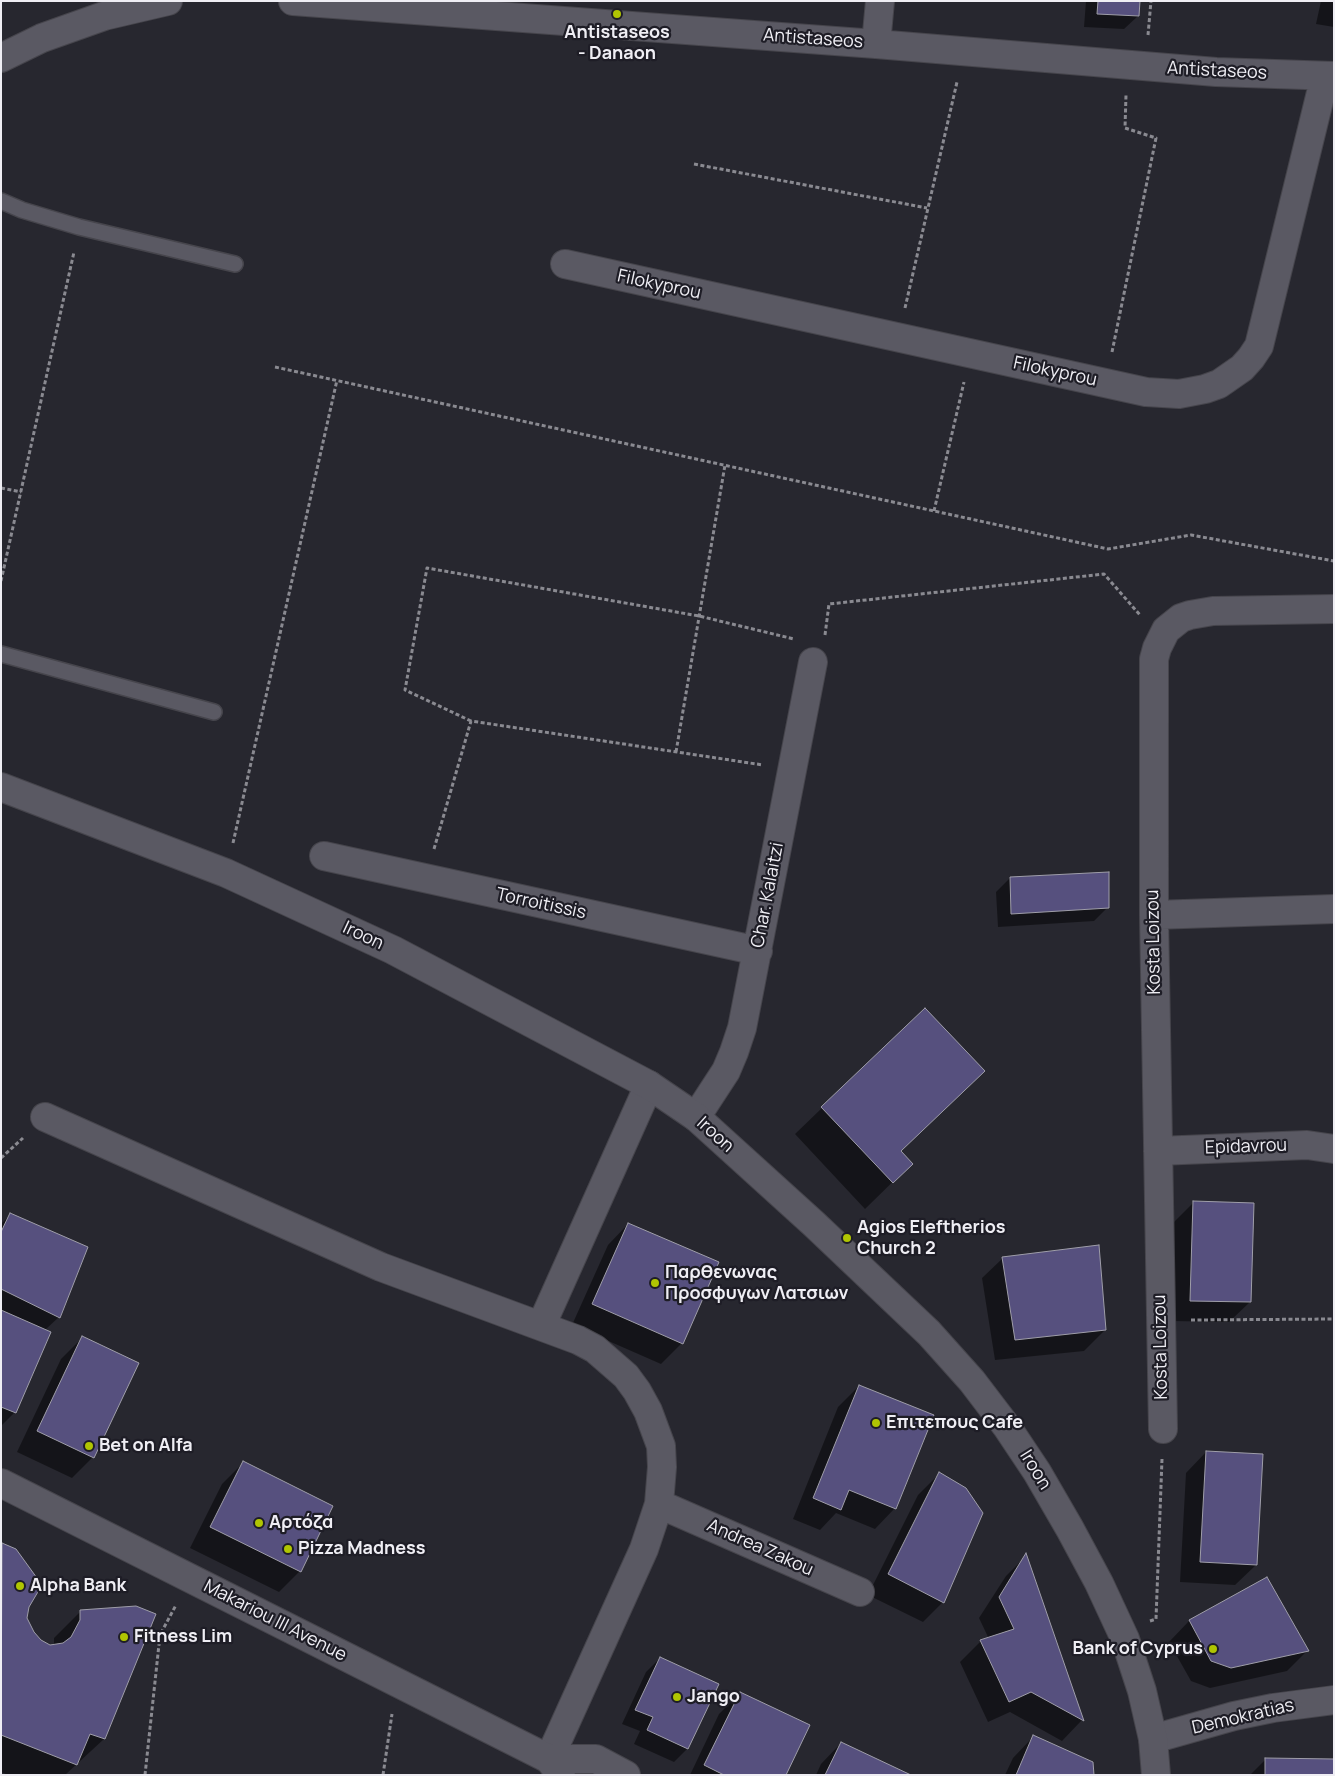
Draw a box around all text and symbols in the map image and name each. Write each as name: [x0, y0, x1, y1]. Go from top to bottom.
marker: Antistaseos - Danaon: [611, 8, 623, 20]
place label: Antistaseos - Danaon: [564, 22, 670, 64]
street label: Antistaseos: [762, 25, 864, 53]
street label: Antistaseos: [1166, 58, 1268, 84]
street label: Filokyprou: [615, 266, 703, 304]
street label: Filokyprou: [1011, 353, 1099, 391]
street label: Char. Kalaitzi: [747, 841, 789, 949]
street label: Torroitissis: [494, 884, 588, 924]
street label: Kosta Loizou: [1142, 889, 1166, 995]
street label: Iroon: [339, 917, 387, 955]
street label: Iroon: [692, 1113, 738, 1157]
street label: Epidavrou: [1205, 1135, 1287, 1159]
place label: Agios Eleftherios Church 2: [857, 1217, 1005, 1260]
marker: Agios Eleftherios Church 2: [841, 1232, 853, 1244]
place label: Παρθενωνας Προσφυγων Λατσιων: [665, 1262, 848, 1304]
marker: Παρθενωνας Προσφυγων Λατσιων: [649, 1277, 661, 1289]
street label: Kosta Loizou: [1149, 1294, 1173, 1400]
place label: Επιτεπους Cafe: [886, 1412, 1023, 1434]
marker: Επιτεπους Cafe: [870, 1417, 882, 1429]
place label: Bet on Alfa: [99, 1435, 193, 1457]
marker: Bet on Alfa: [83, 1440, 95, 1452]
street label: Iroon: [1015, 1446, 1055, 1494]
place label: Αρτόζα: [269, 1512, 333, 1534]
street label: Andrea Zakou: [703, 1515, 817, 1581]
marker: Αρτόζα: [253, 1517, 265, 1529]
place label: Pizza Madness: [298, 1538, 425, 1560]
marker: Pizza Madness: [282, 1543, 294, 1555]
place label: Alpha Bank: [30, 1575, 126, 1597]
street label: Makariou III Avenue: [200, 1576, 350, 1666]
marker: Alpha Bank: [14, 1580, 26, 1592]
place label: Fitness Lim: [134, 1626, 232, 1648]
marker: Fitness Lim: [118, 1631, 130, 1643]
place label: Bank of Cyprus: [1073, 1638, 1203, 1660]
marker: Bank of Cyprus: [1207, 1643, 1219, 1655]
place label: Jango: [687, 1686, 740, 1708]
marker: Jango: [671, 1691, 683, 1703]
street label: Demokratias: [1190, 1695, 1296, 1739]

